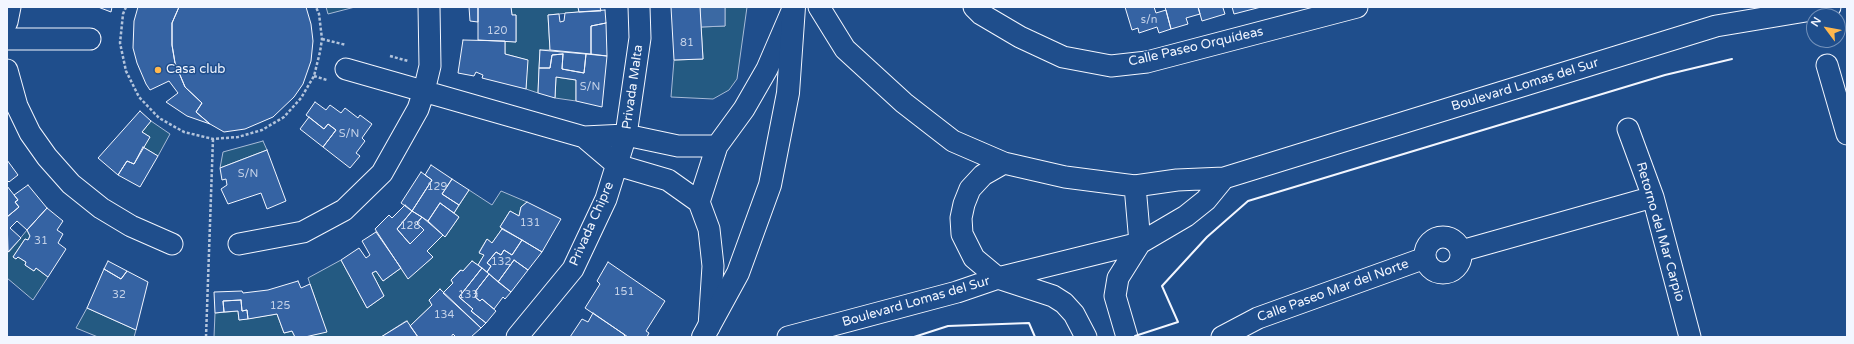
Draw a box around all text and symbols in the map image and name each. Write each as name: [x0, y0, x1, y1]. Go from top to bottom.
north arrow: [1806, 8, 1846, 48]
house number: s/n: [1141, 13, 1157, 27]
text: N: [1808, 15, 1824, 29]
house number: 120: [487, 24, 507, 38]
street label: Calle Paseo Orquídeas: [1127, 24, 1265, 70]
house number: 81: [680, 36, 694, 50]
street label: Privada Malta: [619, 44, 647, 130]
street label: Boulevard Lomas del Sur: [1450, 55, 1600, 115]
place label: Casa club: [166, 62, 226, 78]
marker: Casa club: [153, 65, 163, 75]
house number: S/N: [580, 80, 600, 94]
house number: S/N: [339, 127, 359, 141]
street label: Retorno del Mar Carpio: [1633, 160, 1687, 304]
house number: S/N: [238, 167, 258, 181]
house number: 129: [427, 180, 447, 194]
street label: Privada Chipre: [566, 180, 618, 268]
house number: 131: [520, 216, 540, 230]
house number: 128: [400, 219, 420, 233]
house number: 31: [34, 234, 48, 248]
house number: 132: [491, 255, 511, 269]
street label: Calle Paseo Mar del Norte: [1255, 256, 1411, 326]
street label: Boulevard Lomas del Sur: [840, 273, 992, 331]
house number: 151: [614, 285, 634, 299]
house number: 32: [112, 288, 126, 302]
house number: 133: [458, 288, 478, 302]
house number: 125: [270, 299, 290, 313]
house number: 134: [434, 308, 454, 322]

